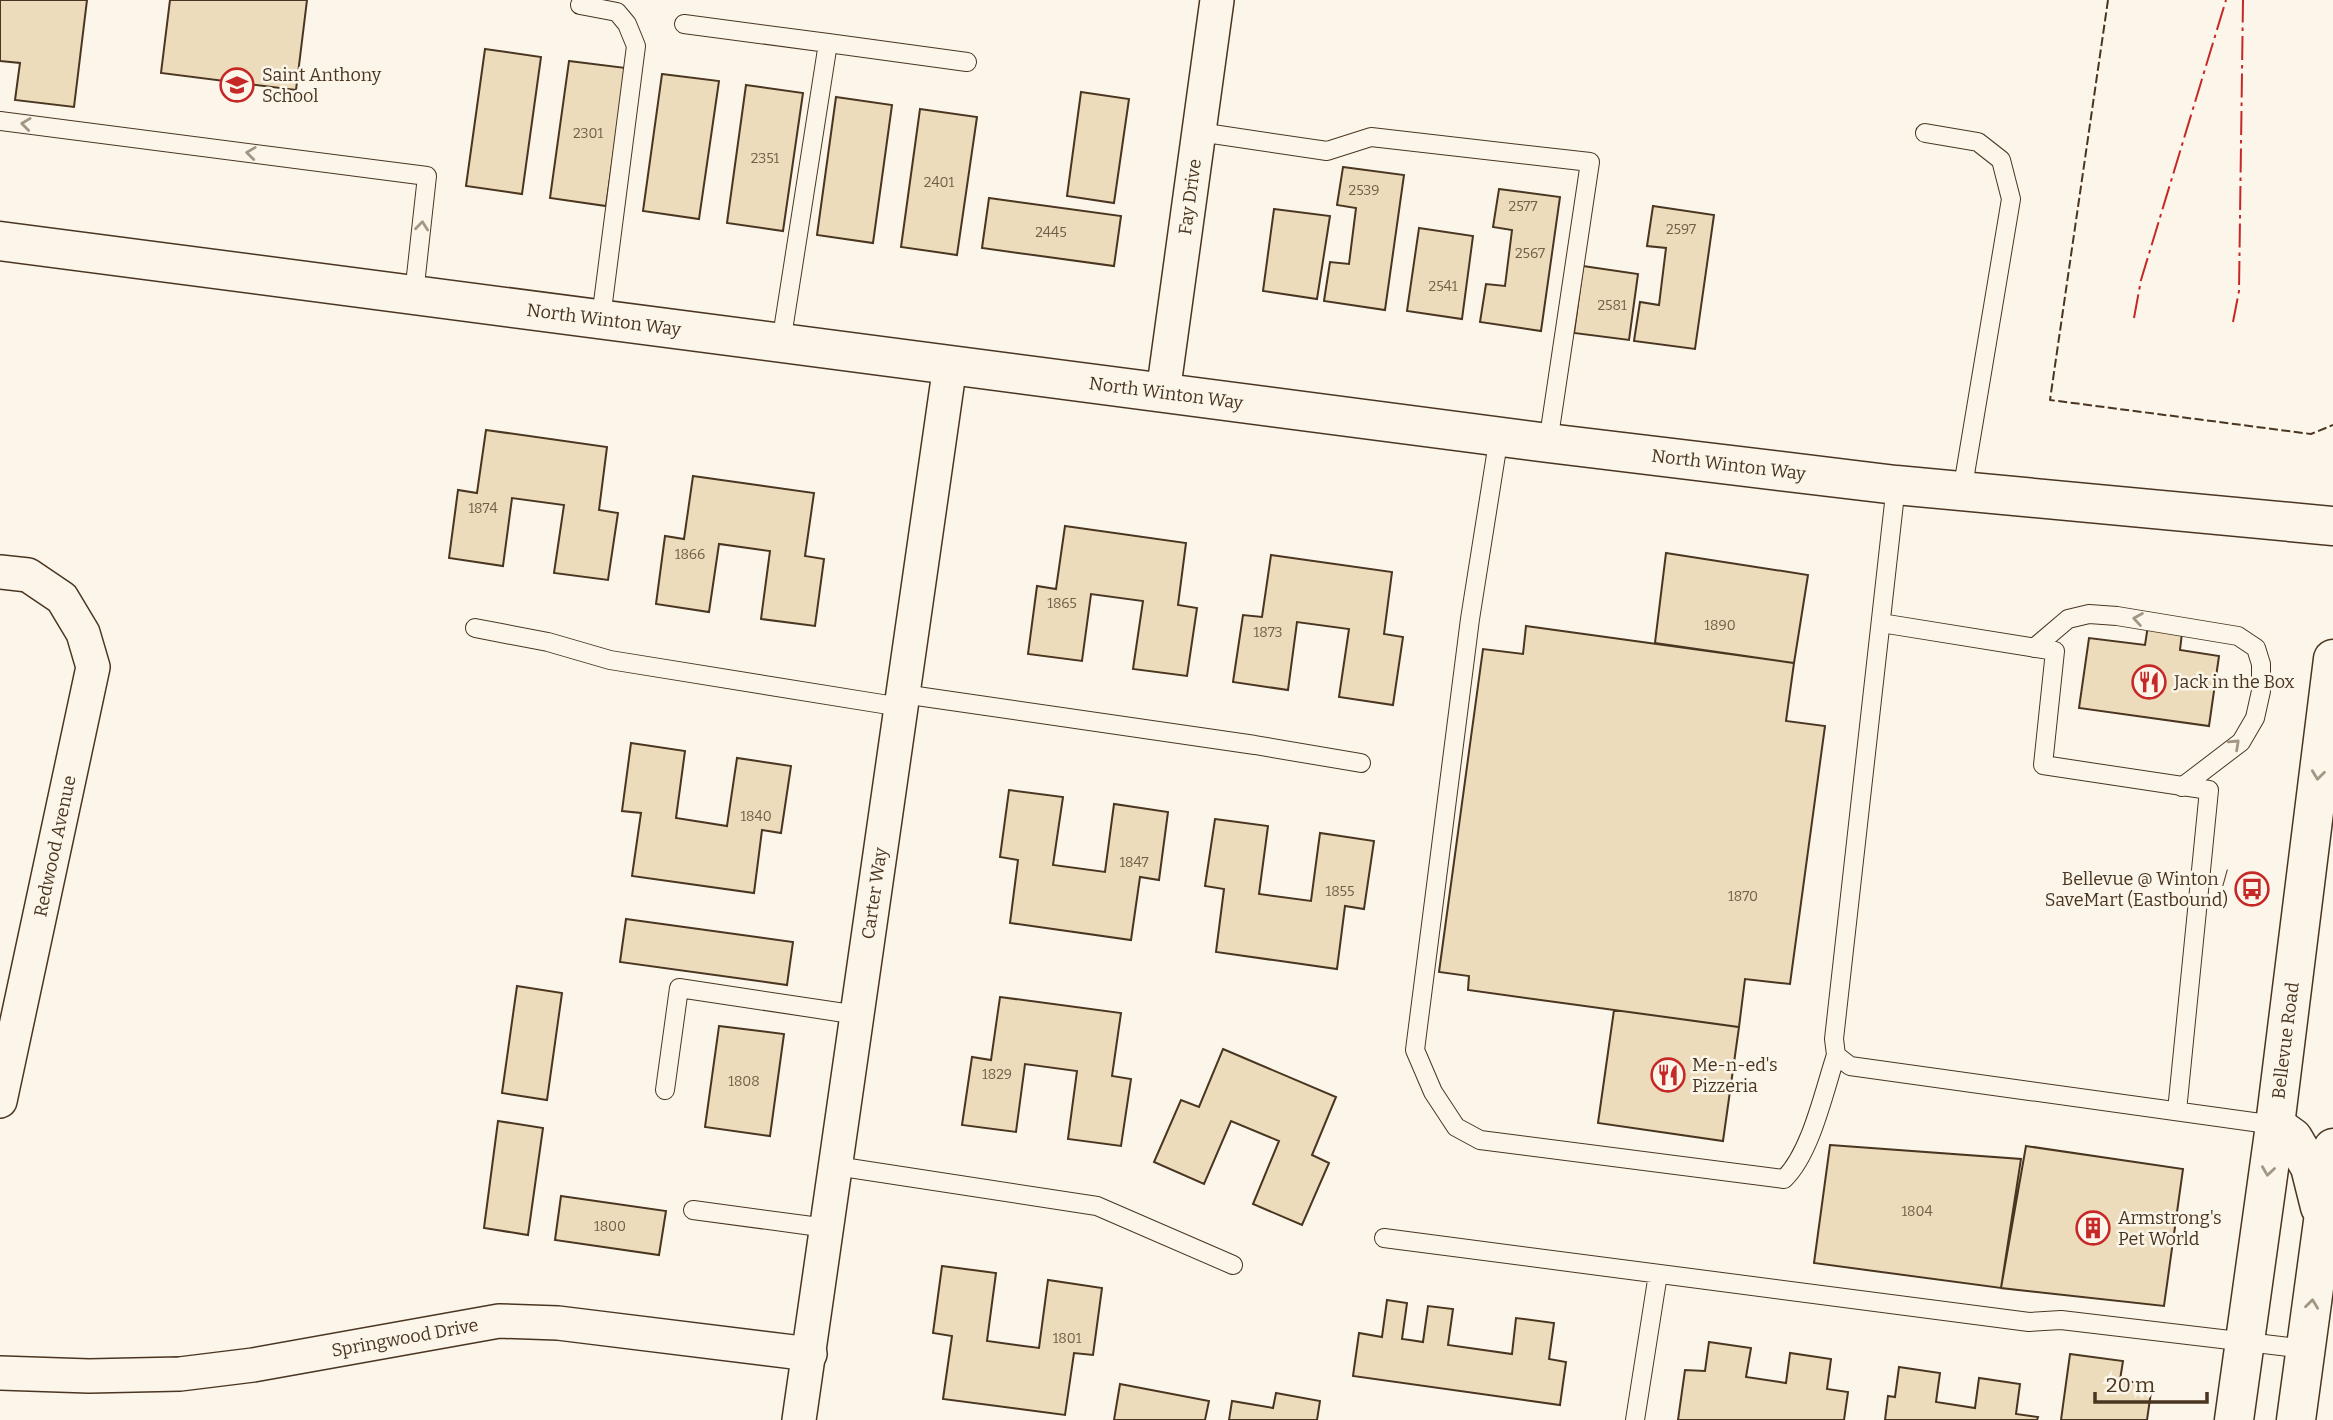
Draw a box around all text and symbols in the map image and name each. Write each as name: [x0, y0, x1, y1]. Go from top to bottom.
place label: Saint Anthony School: [262, 64, 382, 107]
school or university icon: Saint Anthony School: [218, 66, 256, 104]
one-way arrow: [20, 117, 32, 132]
house number: 2301: [573, 125, 603, 142]
one-way arrow: [245, 146, 257, 161]
house number: 2351: [751, 150, 780, 167]
street label: Fay Drive: [1174, 157, 1206, 236]
house number: 2401: [924, 174, 955, 191]
house number: 2539: [1349, 182, 1379, 199]
house number: 2577: [1509, 198, 1537, 215]
one-way arrow: [414, 220, 429, 232]
house number: 2597: [1666, 221, 1696, 238]
house number: 2445: [1035, 224, 1067, 241]
house number: 2567: [1515, 245, 1545, 262]
house number: 2541: [1429, 278, 1458, 295]
house number: 2581: [1597, 297, 1627, 314]
street label: North Winton Way: [525, 299, 683, 341]
street label: North Winton Way: [1088, 372, 1245, 414]
street label: North Winton Way: [1650, 445, 1807, 485]
house number: 1874: [468, 500, 498, 517]
house number: 1866: [675, 546, 705, 563]
house number: 1865: [1047, 595, 1077, 612]
one-way arrow: [2132, 612, 2144, 627]
house number: 1890: [1704, 617, 1736, 634]
house number: 1873: [1254, 624, 1282, 641]
restaurant icon: Jack in the Box: [2130, 663, 2168, 701]
place label: Jack in the Box: [2173, 671, 2295, 693]
one-way arrow: [2227, 740, 2240, 753]
one-way arrow: [2311, 770, 2326, 781]
street label: Redwood Avenue: [29, 773, 81, 919]
house number: 1840: [740, 808, 772, 825]
street label: Carter Way: [857, 846, 892, 941]
house number: 1847: [1119, 854, 1149, 871]
place label: Bellevue @ Winton / SaveMart (Eastbound): [2045, 868, 2228, 911]
bus stop icon: Bellevue @ Winton / SaveMart (Eastbound): [2233, 870, 2271, 908]
house number: 1855: [1325, 883, 1355, 900]
house number: 1870: [1728, 888, 1758, 905]
street label: Bellevue Road: [2267, 980, 2304, 1100]
place label: Me-n-ed's Pizzeria: [1692, 1054, 1778, 1097]
restaurant icon: Me-n-ed's Pizzeria: [1649, 1056, 1687, 1094]
house number: 1829: [982, 1066, 1012, 1083]
house number: 1808: [728, 1073, 760, 1090]
one-way arrow: [2261, 1165, 2276, 1177]
house number: 1804: [1901, 1203, 1933, 1220]
place label: Armstrong's Pet World: [2118, 1207, 2222, 1250]
building icon: Armstrong's Pet World: [2074, 1209, 2112, 1247]
house number: 1800: [594, 1218, 626, 1235]
one-way arrow: [2305, 1298, 2320, 1310]
street label: Springwood Drive: [330, 1314, 480, 1362]
house number: 1801: [1053, 1330, 1082, 1347]
scale bar: [2095, 1360, 2207, 1404]
text: 20 m: [2106, 1372, 2155, 1398]

